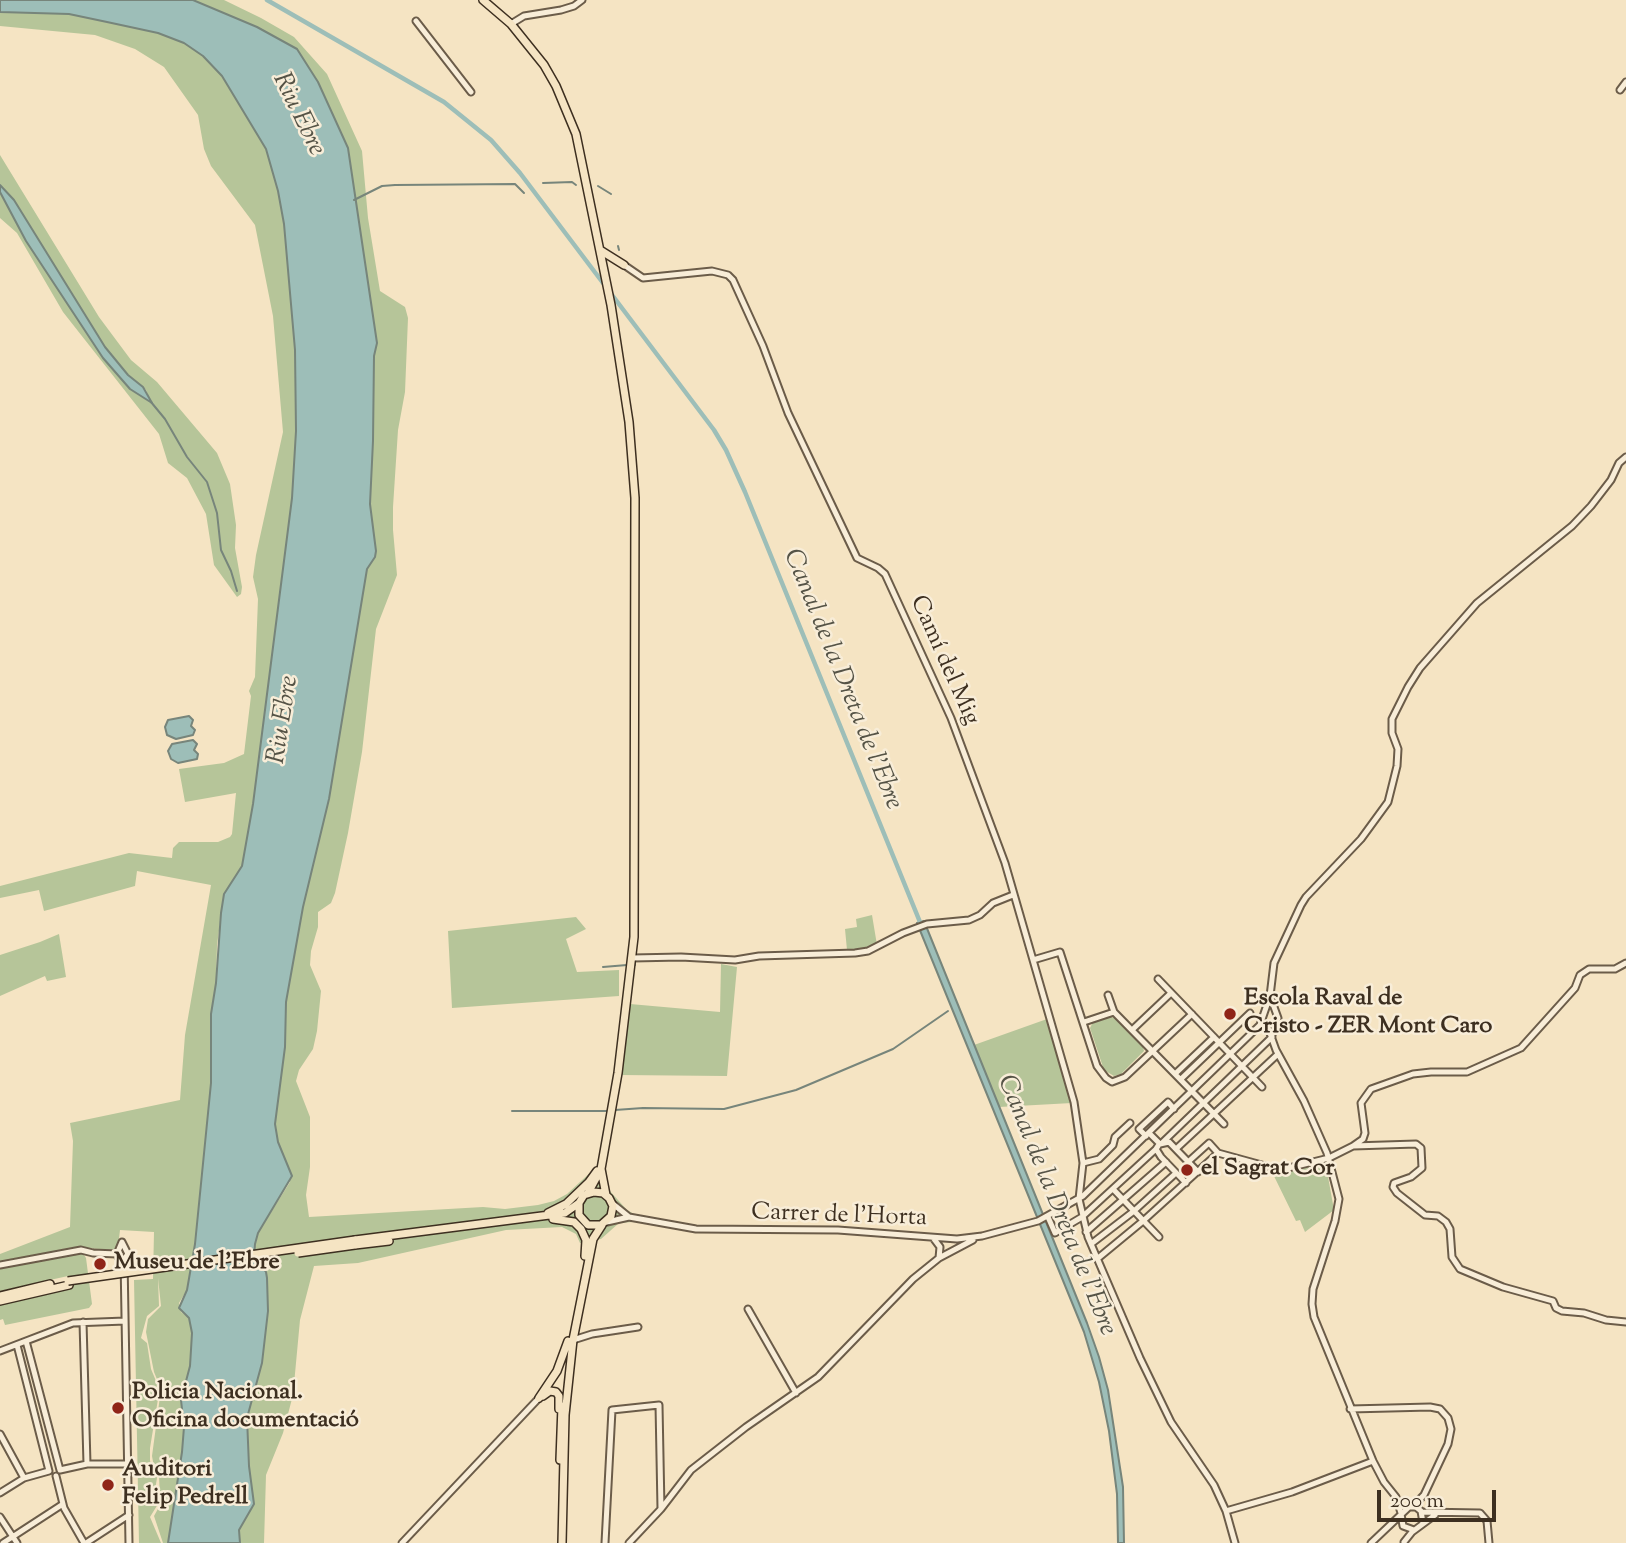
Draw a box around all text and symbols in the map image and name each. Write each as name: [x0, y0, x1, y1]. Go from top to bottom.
water label: Riu Ebre: [264, 68, 330, 162]
water label: Canal de la Dreta de l'Ebre: [774, 545, 908, 815]
street label: Camí del Mig: [902, 592, 984, 730]
water label: Riu Ebre: [263, 674, 307, 766]
place label: Escola Raval de Cristo - ZER Mont Caro: [1244, 986, 1492, 1042]
marker: Escola Raval de Cristo - ZER Mont Caro: [1222, 1006, 1238, 1022]
water label: Canal de la Dreta de l'Ebre: [988, 1071, 1122, 1341]
place label: el Sagrat Cor: [1201, 1156, 1335, 1184]
marker: el Sagrat Cor: [1179, 1162, 1195, 1178]
street label: Carrer de l'Horta: [751, 1200, 927, 1234]
place label: Museu de l'Ebre: [114, 1250, 280, 1278]
marker: Museu de l'Ebre: [92, 1256, 108, 1272]
place label: Policia Nacional. Oficina documentació: [132, 1380, 359, 1436]
marker: Policia Nacional. Oficina documentació: [110, 1400, 126, 1416]
place label: Auditori Felip Pedrell: [122, 1457, 248, 1513]
scale bar: [1381, 1476, 1500, 1520]
marker: Auditori Felip Pedrell: [100, 1477, 116, 1493]
text: 200 m: [1390, 1487, 1444, 1517]

